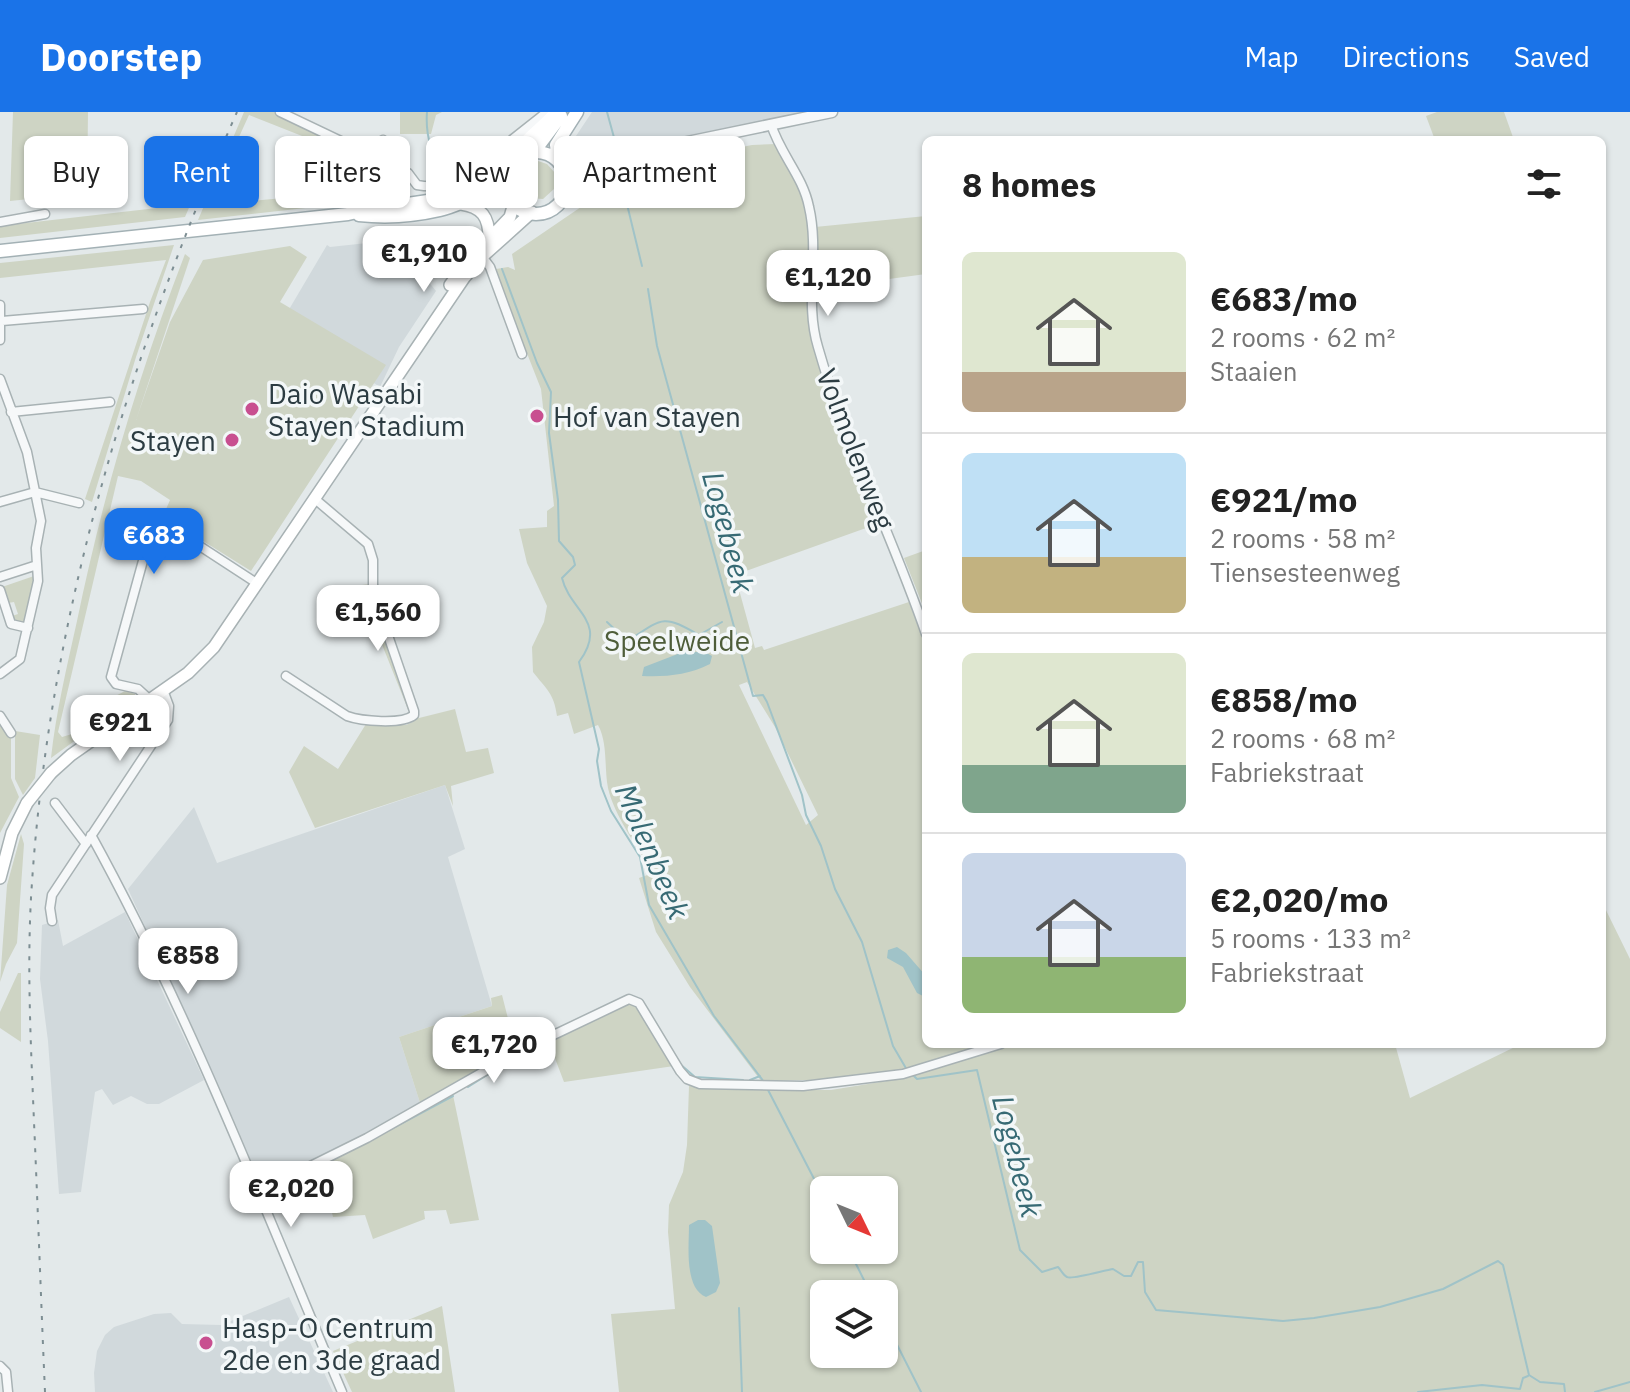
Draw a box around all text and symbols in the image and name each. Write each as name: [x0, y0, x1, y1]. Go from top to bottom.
text: Doorstep: [40, 32, 202, 81]
text: Map: [1244, 38, 1298, 75]
text: Directions: [1342, 38, 1470, 75]
text: Saved: [1514, 38, 1590, 75]
chip: Buy: [24, 136, 128, 208]
chip: Rent: [144, 136, 259, 208]
chip: Filters: [275, 136, 410, 208]
chip: New: [426, 136, 538, 208]
chip: Apartment: [554, 136, 745, 208]
text: 8 homes: [962, 162, 1097, 206]
icon: filters: [1522, 162, 1566, 206]
pin: €1,910: [359, 226, 489, 294]
text: €1,910: [381, 235, 467, 269]
pin: €1,120: [763, 250, 893, 318]
text: €1,120: [785, 259, 871, 293]
text: €683/mo: [1210, 276, 1357, 320]
icon: home: [1026, 284, 1122, 380]
text: 2 rooms · 62 m²: [1210, 320, 1395, 354]
text: Staaien: [1210, 354, 1298, 388]
street label: Volmolenweg: [808, 363, 904, 535]
place label: Daio Wasabi Stayen Stadium: [268, 375, 465, 444]
place label: Hof van Stayen: [553, 398, 741, 435]
marker: Daio Wasabi Stayen Stadium: [243, 400, 261, 418]
marker: Hof van Stayen: [528, 407, 546, 425]
place label: Stayen: [130, 422, 216, 459]
marker: Stayen: [223, 431, 241, 449]
water label: Logebeek: [694, 467, 764, 598]
text: €921/mo: [1210, 477, 1357, 521]
icon: home: [1026, 485, 1122, 581]
pin: €683: [107, 508, 201, 576]
text: €683: [122, 517, 186, 551]
text: 2 rooms · 58 m²: [1210, 521, 1395, 555]
text: Tiensesteenweg: [1210, 555, 1400, 589]
pin: €1,560: [313, 585, 443, 653]
text: €1,560: [335, 594, 421, 628]
park label: Speelweide: [604, 622, 750, 659]
text: €858/mo: [1210, 677, 1357, 721]
icon: home: [1026, 685, 1122, 781]
pin: €921: [73, 695, 167, 763]
text: €921: [88, 704, 152, 738]
text: 2 rooms · 68 m²: [1210, 721, 1395, 755]
text: Fabriekstraat: [1210, 755, 1364, 789]
water label: Molenbeek: [607, 777, 699, 925]
text: €2,020/mo: [1210, 877, 1388, 921]
icon: home: [1026, 885, 1122, 981]
text: 5 rooms · 133 m²: [1210, 921, 1411, 955]
pin: €858: [141, 928, 235, 996]
text: €858: [156, 937, 220, 971]
text: Fabriekstraat: [1210, 955, 1364, 989]
pin: €1,720: [429, 1017, 559, 1085]
text: €1,720: [451, 1026, 537, 1060]
water label: Logebeek: [984, 1091, 1052, 1222]
pin: €2,020: [226, 1161, 356, 1229]
text: €2,020: [248, 1170, 334, 1204]
north arrow: [810, 1176, 898, 1264]
map controls: [810, 1176, 898, 1368]
button: layers: [810, 1280, 898, 1368]
place label: Hasp-O Centrum 2de en 3de graad: [222, 1309, 441, 1378]
marker: Hasp-O Centrum 2de en 3de graad: [197, 1334, 215, 1352]

